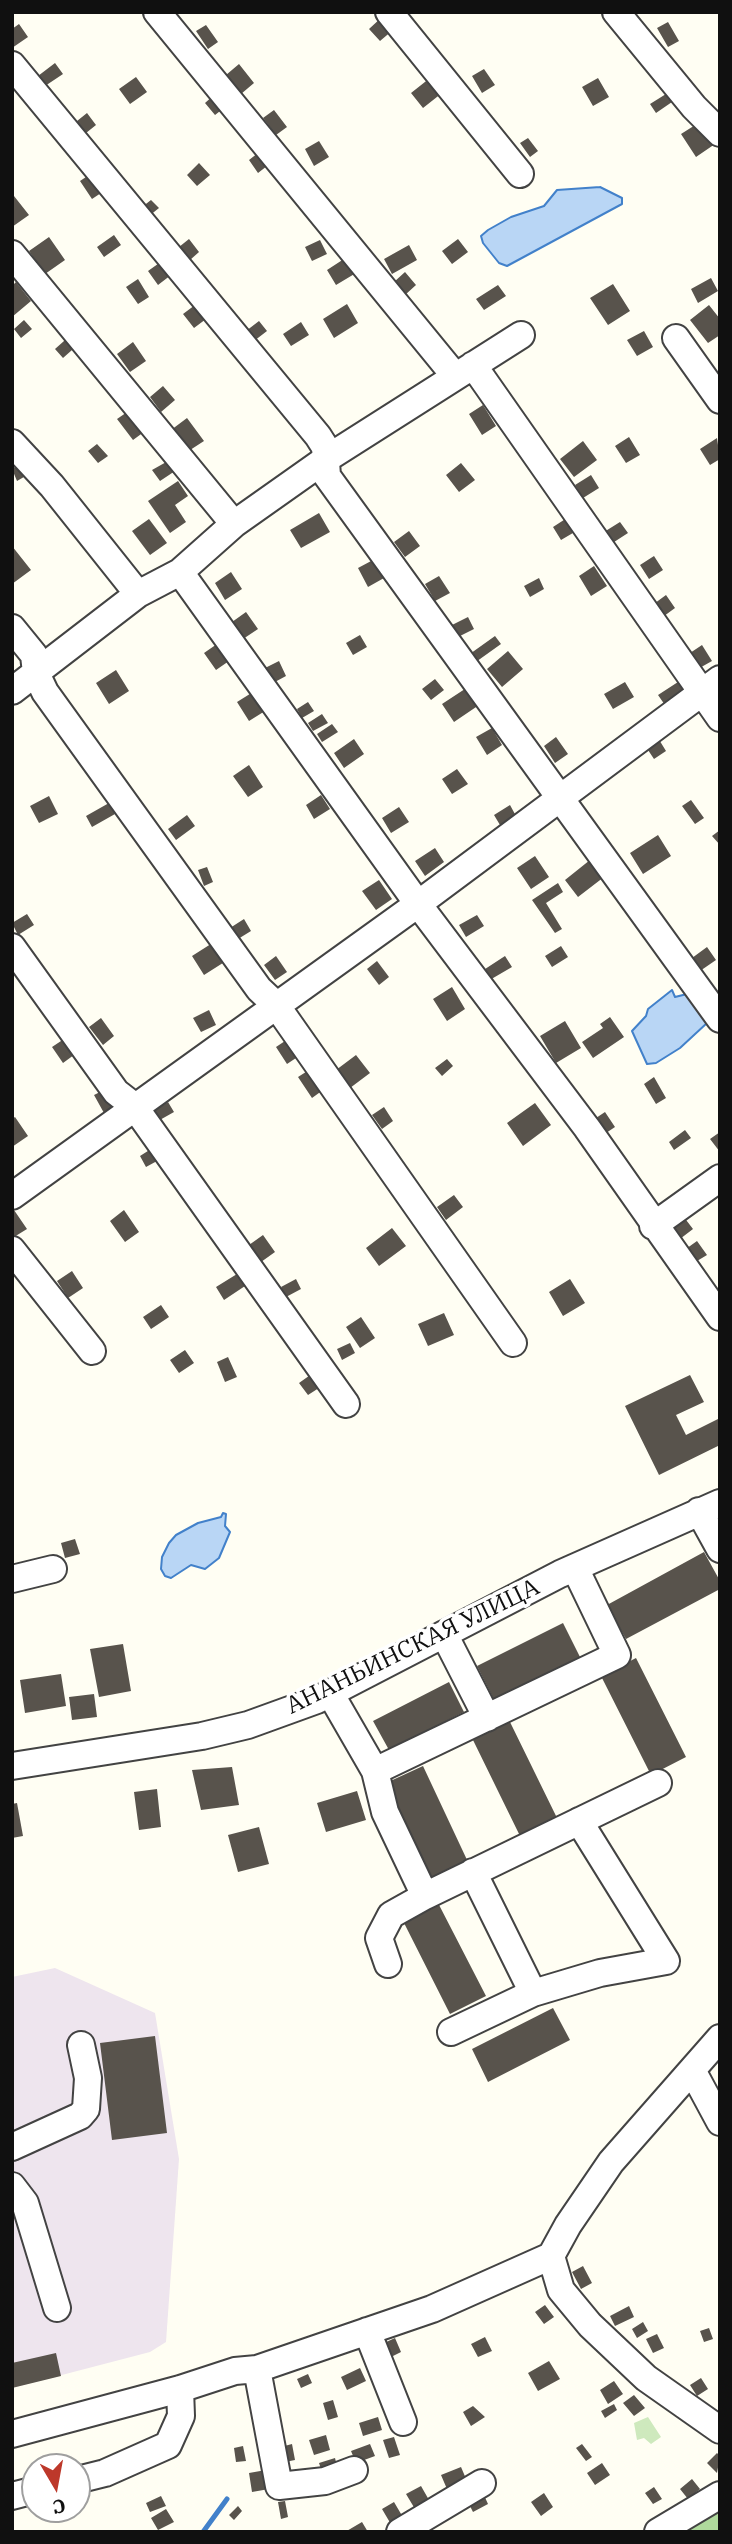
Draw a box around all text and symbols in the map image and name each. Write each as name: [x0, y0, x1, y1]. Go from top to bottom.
street label: АНАНЬИНСКАЯ УЛИЦА: [282, 1573, 544, 1721]
north arrow: [21, 2453, 91, 2523]
text: С: [51, 2494, 68, 2520]

